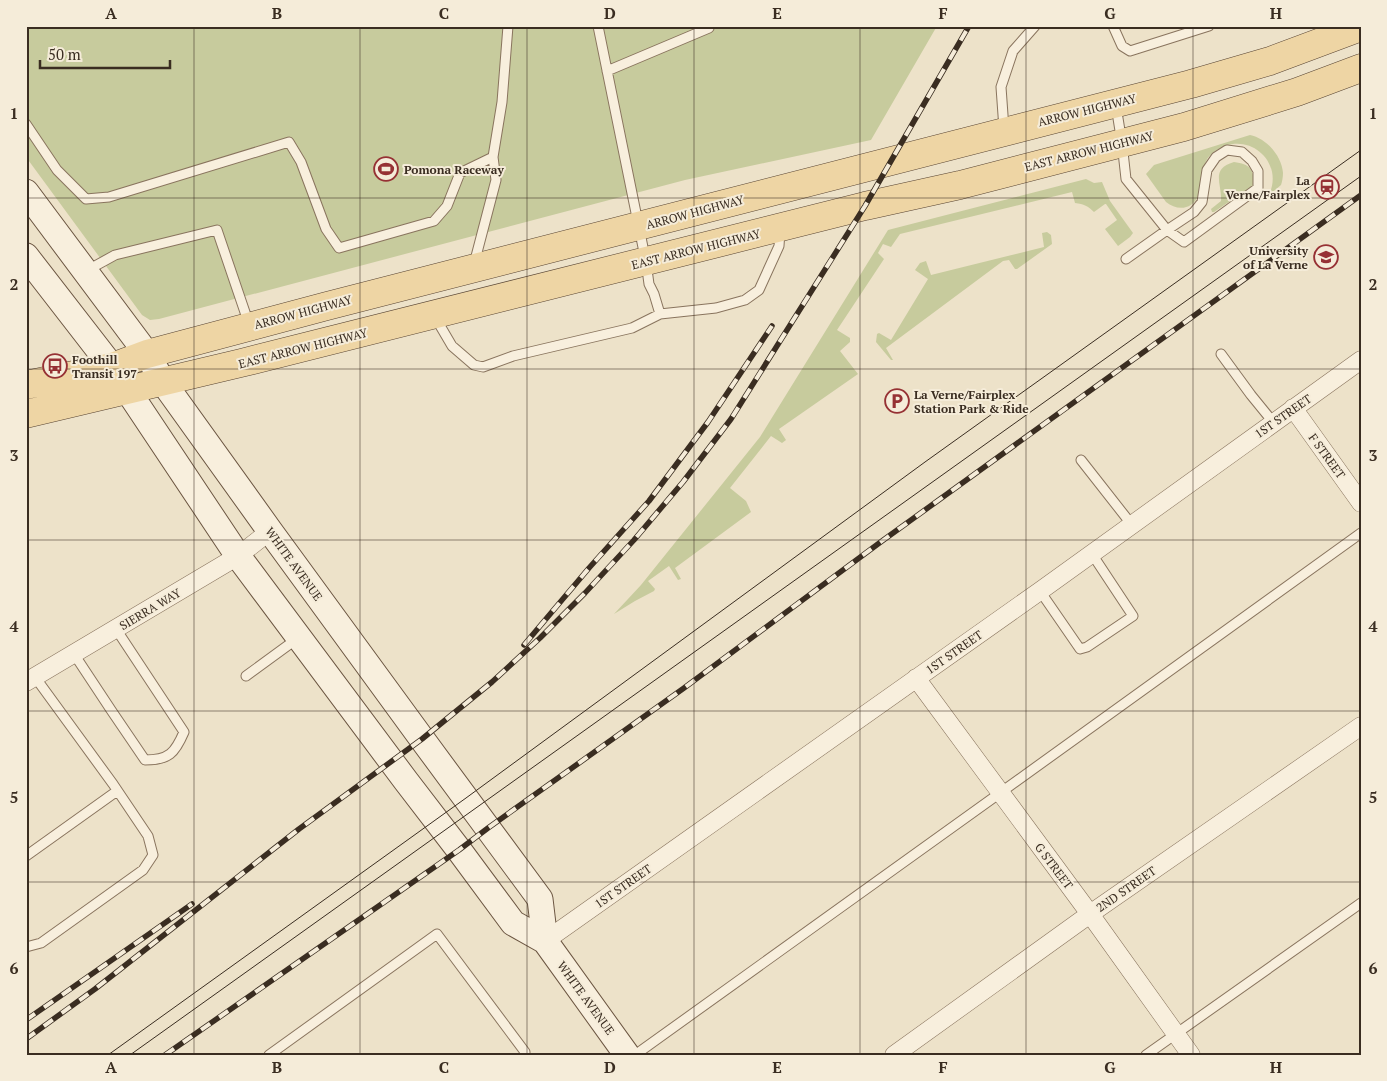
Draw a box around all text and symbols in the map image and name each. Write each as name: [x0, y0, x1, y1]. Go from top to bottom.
text: A: [105, 2, 117, 24]
text: B: [272, 2, 282, 24]
text: C: [439, 2, 449, 24]
text: D: [604, 2, 616, 24]
text: E: [772, 2, 782, 24]
text: F: [938, 2, 948, 24]
text: G: [1104, 2, 1116, 24]
text: H: [1270, 2, 1282, 24]
scale bar: [40, 38, 170, 70]
text: 50 m: [48, 44, 81, 64]
street label: ARROW HIGHWAY: [1036, 90, 1138, 129]
text: 1: [9, 102, 19, 124]
text: 1: [1368, 102, 1378, 124]
street label: EAST ARROW HIGHWAY: [1023, 128, 1155, 174]
sports icon: Pomona Raceway: [373, 156, 399, 182]
place label: Pomona Raceway: [404, 162, 504, 177]
place label: La Verne/Fairplex: [1225, 173, 1310, 202]
station icon: La Verne/Fairplex: [1314, 174, 1340, 200]
street label: ARROW HIGHWAY: [644, 192, 746, 232]
street label: EAST ARROW HIGHWAY: [630, 226, 762, 272]
place label: University of La Verne: [1243, 243, 1309, 272]
school or university icon: University of La Verne: [1313, 244, 1339, 270]
text: 2: [9, 273, 19, 295]
text: 2: [1368, 273, 1378, 295]
street label: ARROW HIGHWAY: [252, 292, 354, 332]
street label: EAST ARROW HIGHWAY: [237, 325, 369, 371]
place label: Foothill Transit 197: [72, 352, 137, 381]
bus stop icon: Foothill Transit 197: [42, 353, 68, 379]
place label: La Verne/Fairplex Station Park & Ride: [914, 387, 1029, 416]
parking icon: La Verne/Fairplex Station Park & Ride: [884, 388, 910, 414]
street label: 1ST STREET: [1252, 391, 1315, 441]
street label: F STREET: [1306, 430, 1349, 482]
text: 3: [9, 444, 19, 466]
text: 3: [1368, 444, 1378, 466]
street label: WHITE AVENUE: [262, 524, 326, 604]
street label: SIERRA WAY: [117, 585, 184, 633]
text: 4: [9, 615, 19, 637]
text: 4: [1368, 615, 1378, 637]
street label: 1ST STREET: [923, 627, 986, 677]
text: 5: [9, 786, 19, 808]
text: 5: [1368, 786, 1378, 808]
street label: G STREET: [1032, 840, 1077, 893]
street label: 1ST STREET: [592, 861, 655, 911]
street label: 2ND STREET: [1093, 863, 1159, 915]
text: 6: [9, 957, 19, 979]
text: 6: [1368, 957, 1378, 979]
street label: WHITE AVENUE: [554, 958, 618, 1038]
text: A: [105, 1056, 117, 1078]
text: B: [272, 1056, 282, 1078]
text: C: [439, 1056, 449, 1078]
text: D: [604, 1056, 616, 1078]
text: E: [772, 1056, 782, 1078]
text: F: [938, 1056, 948, 1078]
text: G: [1104, 1056, 1116, 1078]
text: H: [1270, 1056, 1282, 1078]

